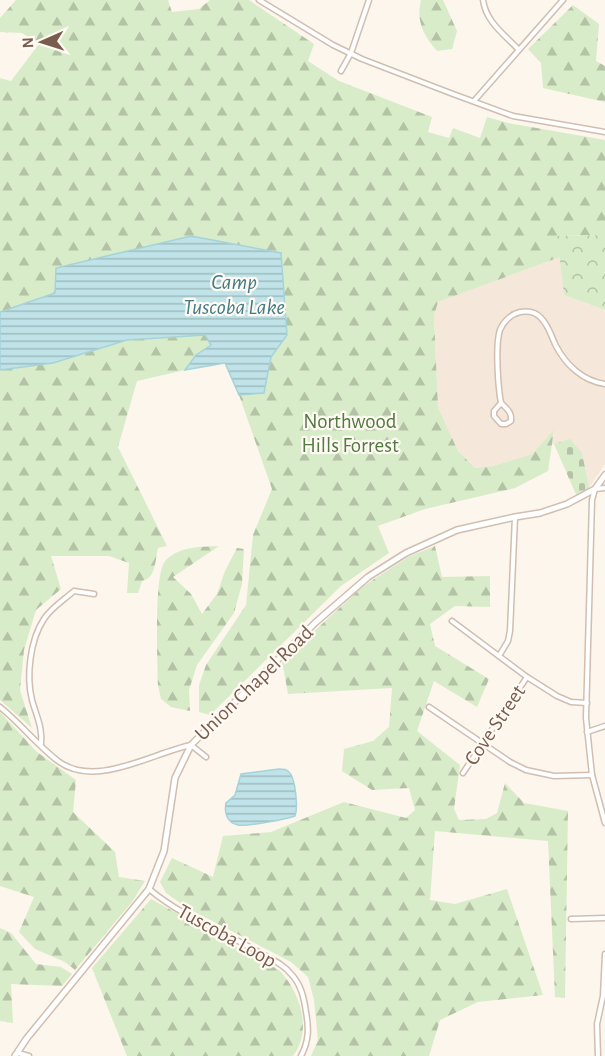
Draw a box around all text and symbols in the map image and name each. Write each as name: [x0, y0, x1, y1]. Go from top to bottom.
north arrow: [12, 12, 72, 72]
text: N: [20, 37, 36, 49]
water label: Camp Tuscoba Lake: [183, 271, 285, 318]
park label: Northwood Hills Forrest: [301, 411, 399, 456]
street label: Union Chapel Road: [191, 621, 317, 745]
street label: Cove Street: [461, 681, 530, 769]
street label: Tuscoba Loop: [174, 900, 280, 972]

